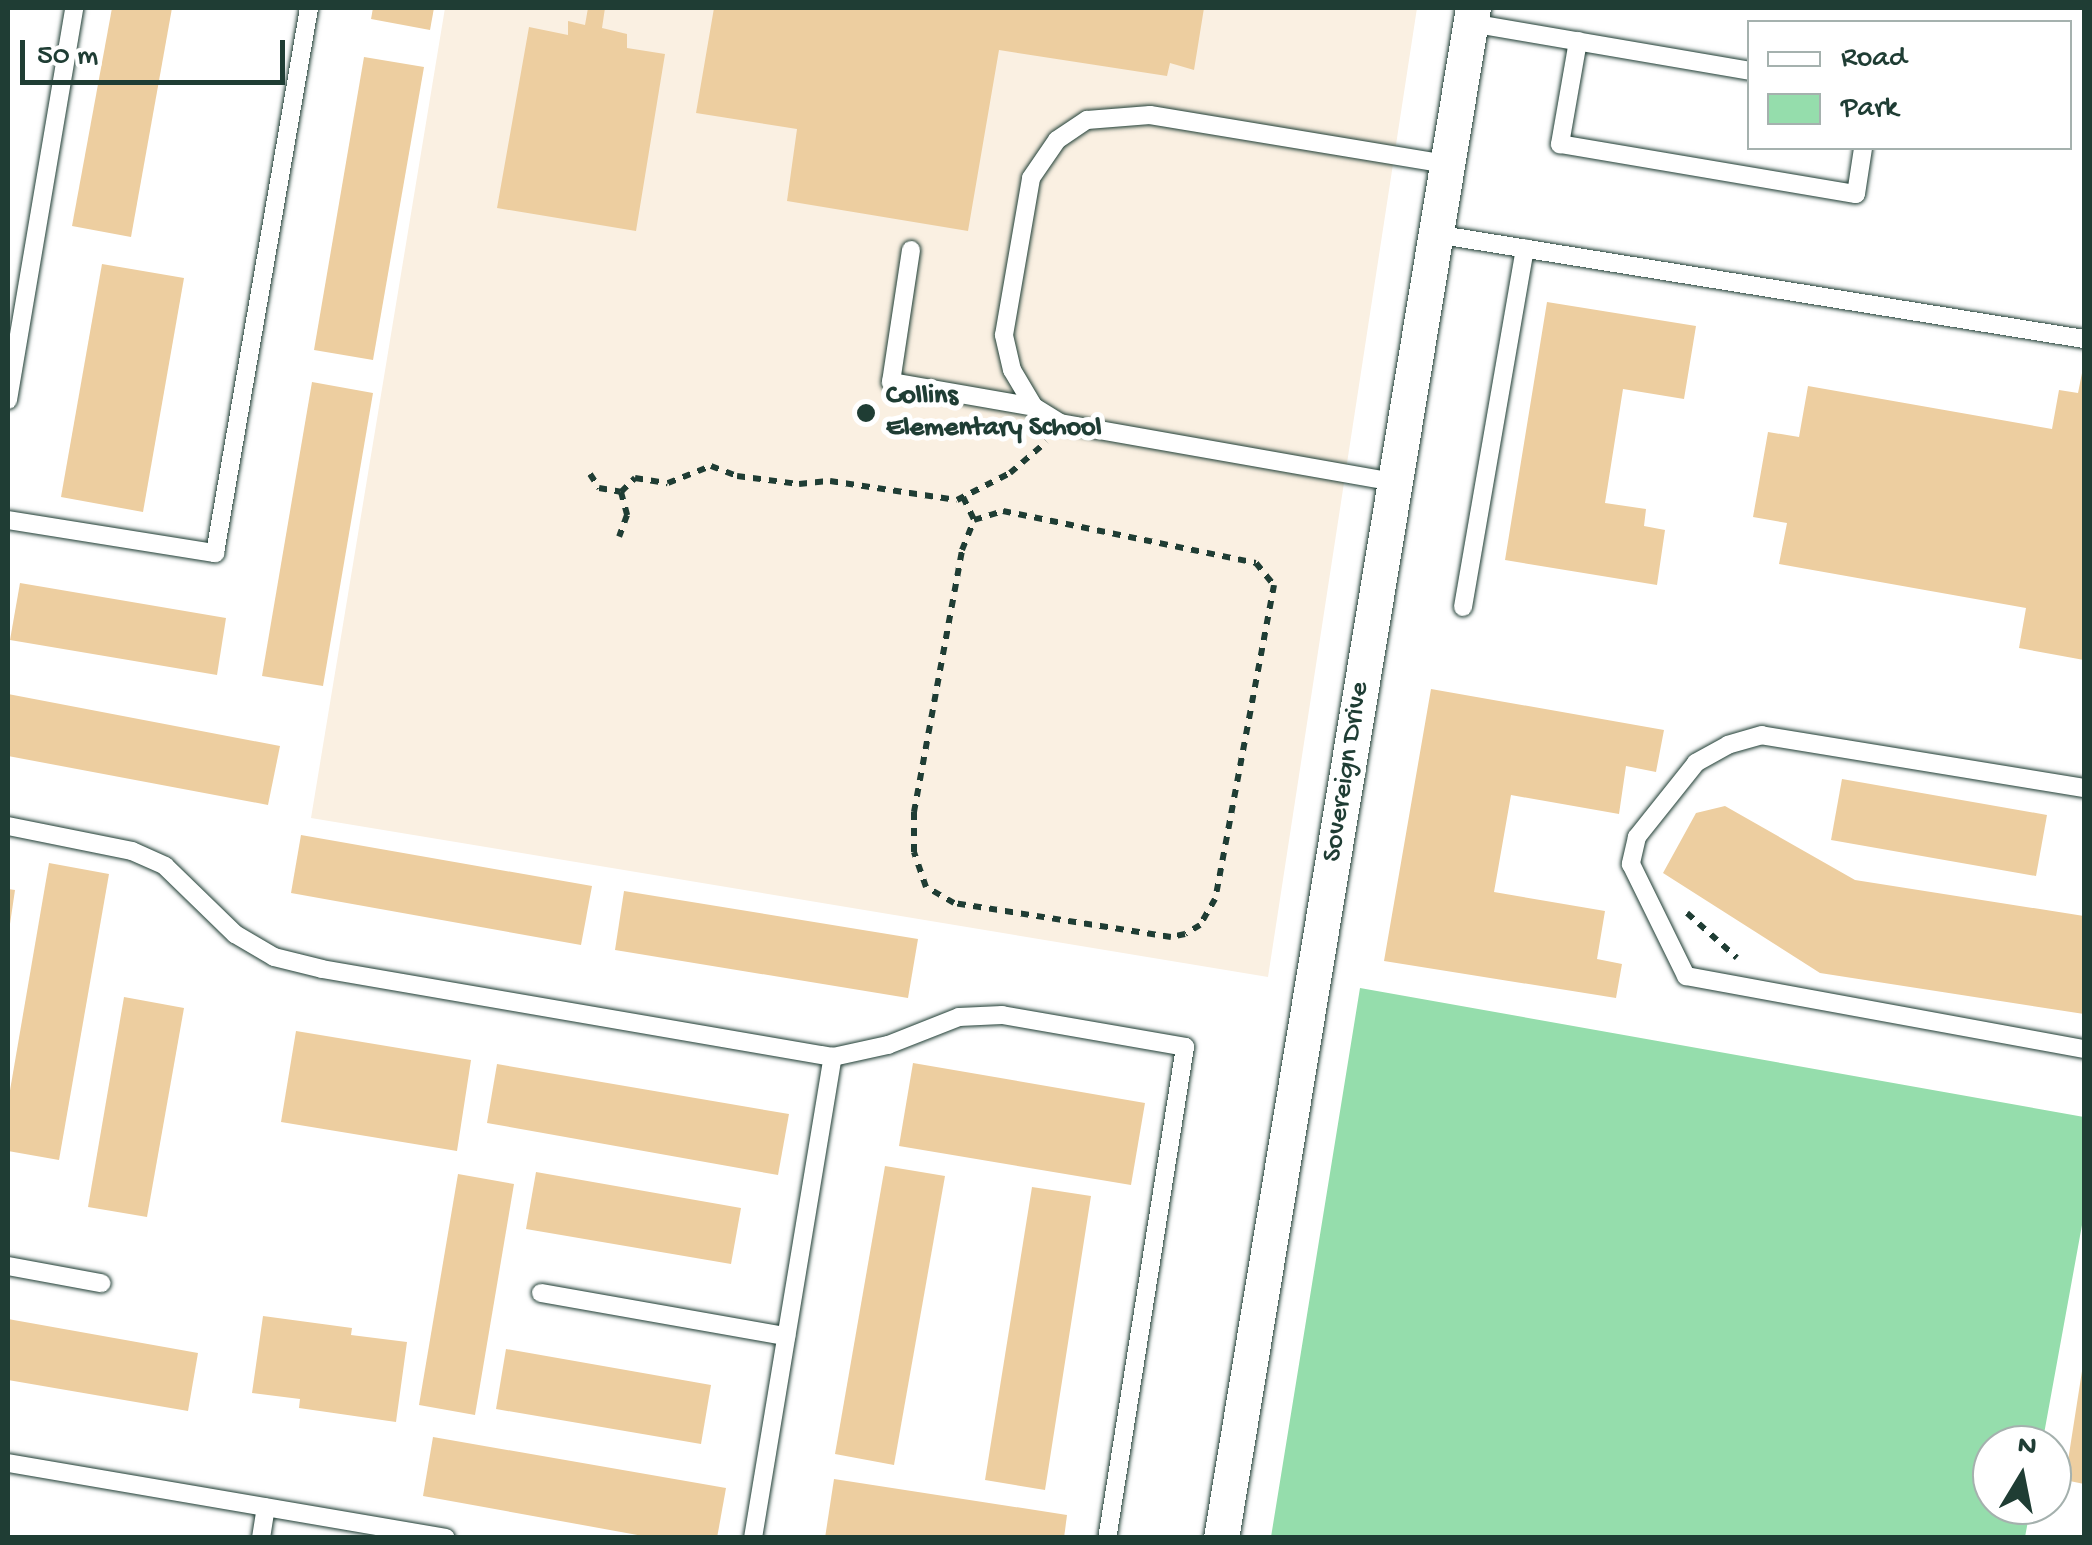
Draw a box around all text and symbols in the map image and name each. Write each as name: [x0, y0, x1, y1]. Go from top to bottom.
scale bar: [25, 20, 290, 82]
legend: [1747, 20, 2072, 150]
text: 50 m: [37, 40, 98, 75]
text: Road: [1841, 42, 1907, 77]
text: Park: [1841, 92, 1898, 127]
place label: Collins Elementary School: [886, 380, 1102, 446]
marker: Collins Elementary School: [855, 402, 877, 424]
street label: Sovereign Drive: [1316, 680, 1378, 864]
north arrow: [1972, 1425, 2072, 1525]
text: N: [2015, 1429, 2039, 1465]

